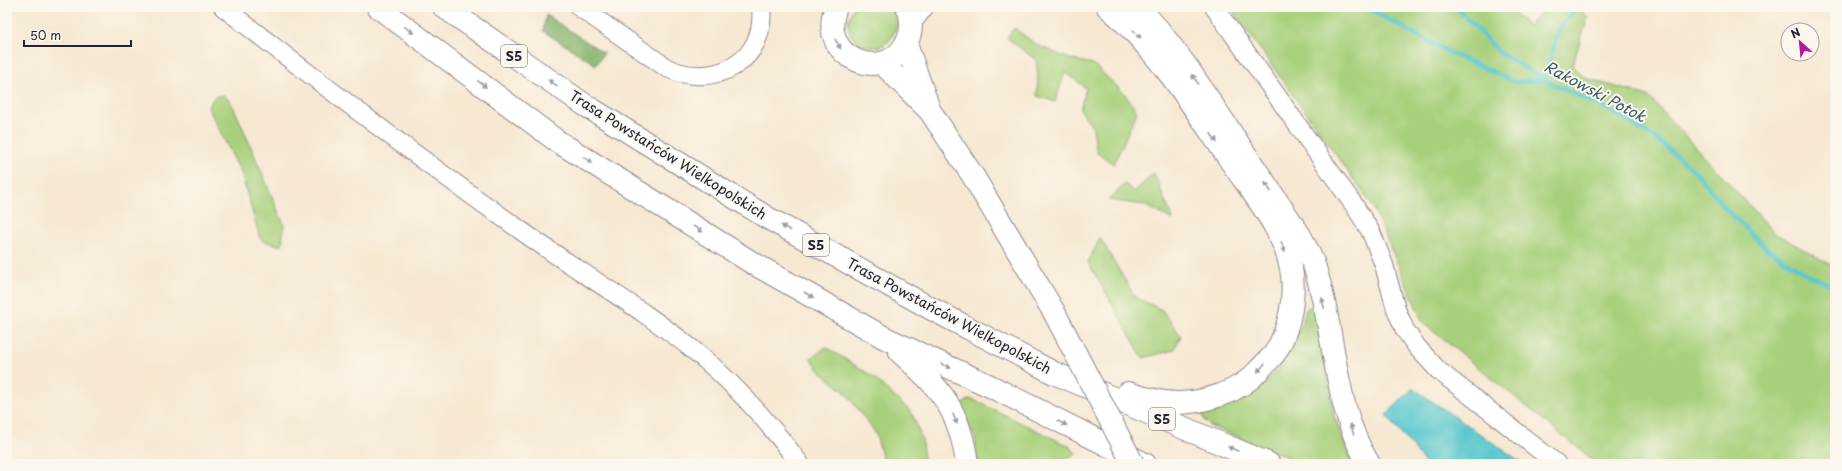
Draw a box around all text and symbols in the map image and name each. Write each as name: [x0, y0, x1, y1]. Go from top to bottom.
scale bar: [24, 22, 131, 48]
north arrow: [1780, 22, 1820, 62]
text: N: [1787, 23, 1803, 42]
text: 50 m: [30, 26, 61, 44]
one-way arrow: [404, 26, 415, 35]
one-way arrow: [1132, 29, 1141, 39]
one-way arrow: [835, 38, 842, 50]
road number: S5: [501, 45, 527, 67]
water label: Rakowski Potok: [1541, 54, 1651, 127]
one-way arrow: [1191, 73, 1198, 85]
one-way arrow: [548, 79, 558, 87]
one-way arrow: [476, 80, 487, 89]
street label: Trasa Powstańców Wielkopolskich: [566, 85, 771, 224]
one-way arrow: [1210, 132, 1218, 143]
one-way arrow: [582, 156, 594, 163]
one-way arrow: [1264, 181, 1272, 192]
one-way arrow: [780, 224, 792, 231]
one-way arrow: [692, 225, 704, 232]
road number: S5: [803, 234, 829, 256]
one-way arrow: [1281, 242, 1287, 254]
street label: Trasa Powstańców Wielkopolskich: [843, 252, 1055, 379]
one-way arrow: [804, 292, 815, 299]
one-way arrow: [1320, 296, 1326, 309]
one-way arrow: [1257, 362, 1266, 373]
one-way arrow: [940, 363, 951, 369]
road number: S5: [1149, 408, 1175, 430]
one-way arrow: [953, 414, 959, 426]
one-way arrow: [1057, 420, 1068, 426]
one-way arrow: [1349, 423, 1355, 435]
one-way arrow: [1228, 446, 1239, 452]

